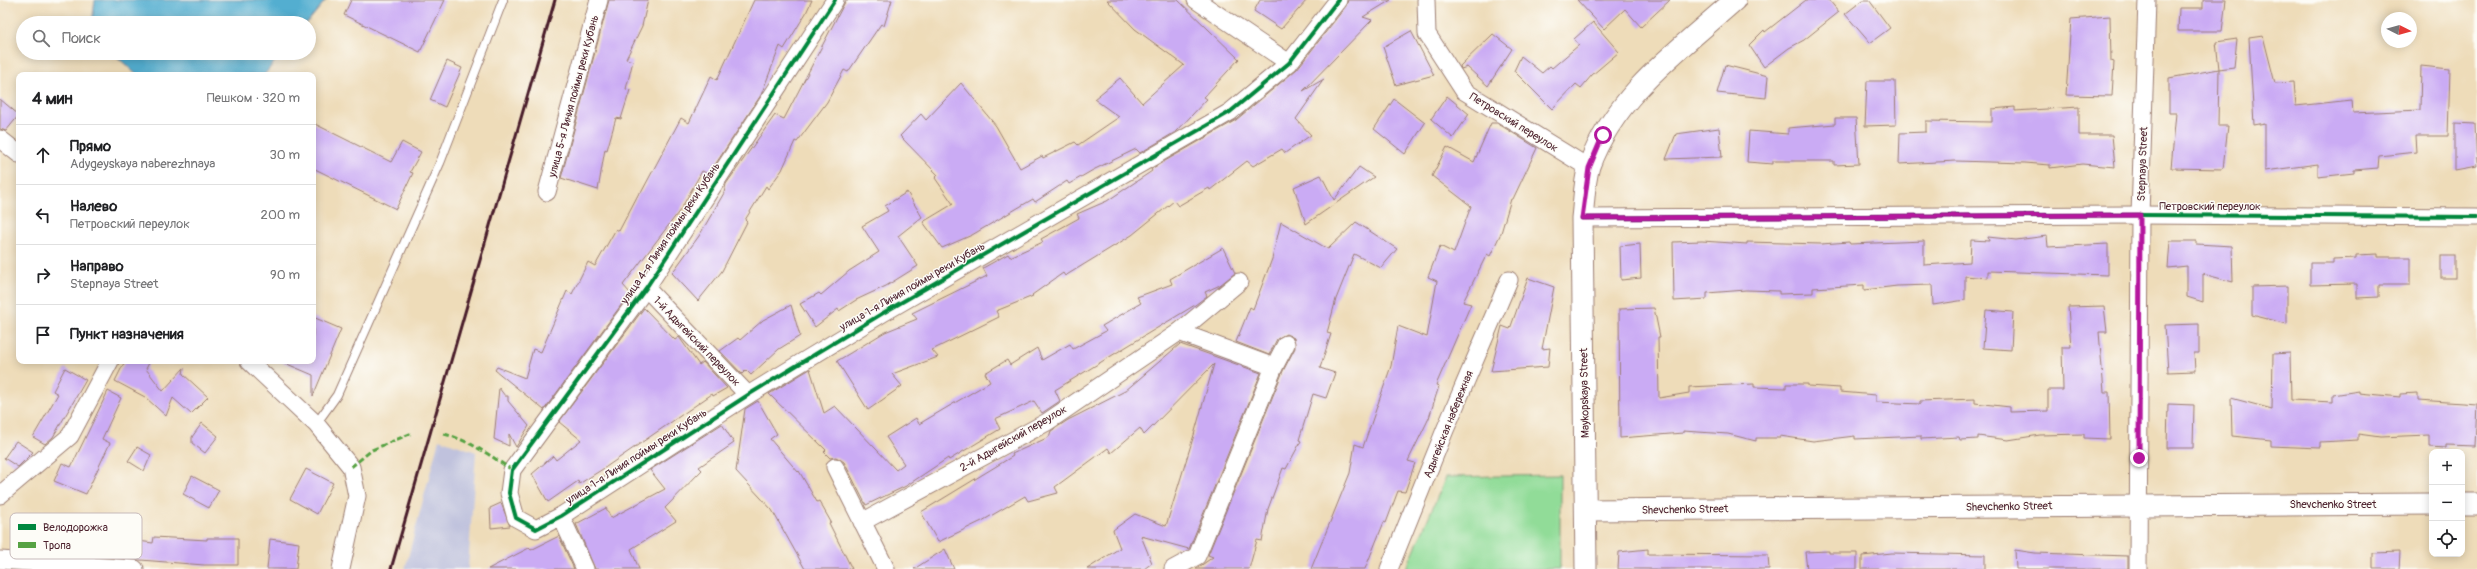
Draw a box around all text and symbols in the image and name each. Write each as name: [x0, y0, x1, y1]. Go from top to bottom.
north arrow: [2381, 12, 2417, 48]
street label: улица 5-я Линия поймы реки Кубань: [545, 14, 601, 180]
search box: [16, 16, 316, 60]
icon: search: [30, 27, 52, 49]
text: Поиск: [62, 29, 101, 48]
text: 4 мин: [32, 88, 73, 109]
text: Пешком · 320 m: [207, 90, 300, 106]
street label: Петровский переулок: [1467, 90, 1561, 155]
route start: [1594, 126, 1612, 144]
street label: Stepnaya Street: [2135, 126, 2150, 202]
text: Прямо: [70, 137, 111, 156]
icon: ahead: [32, 144, 54, 166]
text: 30 m: [270, 147, 300, 163]
text: Adygeyskaya naberezhnaya: [70, 156, 215, 172]
street label: улица 4-я Линия поймы реки Кубань: [618, 160, 723, 307]
text: Налево: [70, 197, 117, 216]
street label: Петровский переулок: [2159, 200, 2261, 213]
icon: left: [32, 204, 54, 226]
text: 200 m: [261, 207, 300, 223]
text: Петровский переулок: [70, 216, 190, 232]
street label: улица 1-я Линия поймы реки Кубань: [836, 239, 987, 334]
text: Направо: [70, 257, 124, 276]
icon: right: [32, 264, 54, 286]
text: 90 m: [270, 267, 300, 283]
text: Stepnaya Street: [70, 276, 158, 292]
street label: 1-й Адыгейский переулок: [650, 294, 743, 389]
icon: arrive: [32, 324, 54, 346]
text: Пункт назначения: [70, 325, 184, 344]
street label: Maykopskaya Street: [1577, 347, 1592, 438]
street label: Адыгейская набережная: [1421, 369, 1476, 480]
street label: 2-й Адыгейский переулок: [957, 402, 1069, 474]
street label: улица 1-я Линия поймы реки Кубань: [562, 406, 709, 508]
route end: [2130, 449, 2148, 467]
map controls: [2429, 449, 2465, 557]
button: +: [2429, 449, 2465, 485]
button: −: [2429, 485, 2465, 521]
street label: Shevchenko Street: [2290, 498, 2377, 511]
street label: Shevchenko Street: [1965, 499, 2053, 514]
street label: Shevchenko Street: [1641, 502, 1729, 517]
legend: [10, 513, 142, 559]
text: Велодорожка: [43, 521, 108, 534]
button: locate: [2429, 521, 2465, 557]
text: Тропа: [43, 539, 71, 552]

